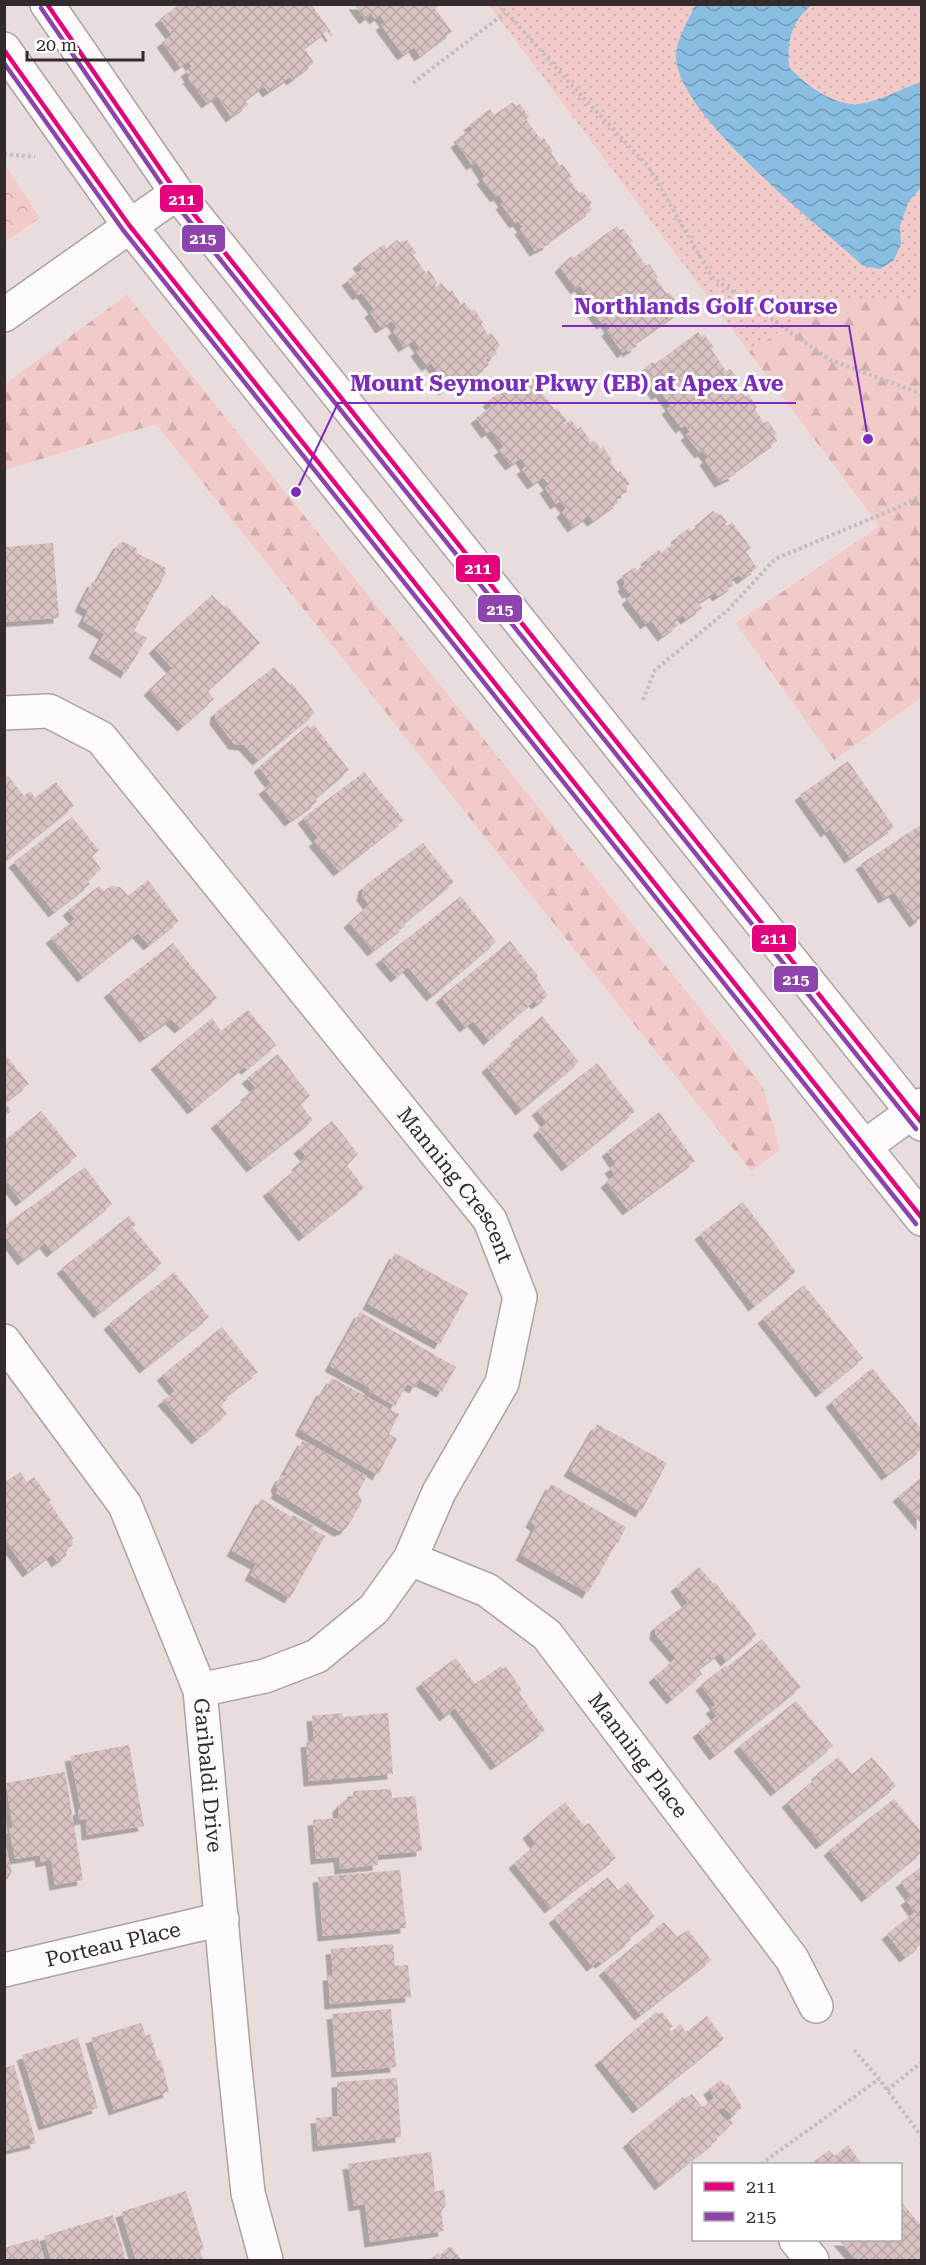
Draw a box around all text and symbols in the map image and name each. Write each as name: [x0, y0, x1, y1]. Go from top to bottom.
scale bar: [27, 24, 142, 62]
text: 20 m: [36, 34, 77, 55]
line badge: 211: [159, 184, 204, 213]
text: 211: [169, 190, 195, 209]
line badge: 215: [181, 224, 226, 253]
text: 215: [190, 229, 216, 248]
callout: Northlands Golf Course: [562, 286, 849, 326]
text: Northlands Golf Course: [574, 294, 838, 319]
callout: Mount Seymour Pkwy (EB) at Apex Ave: [338, 363, 796, 403]
text: Mount Seymour Pkwy (EB) at Apex Ave: [350, 371, 784, 396]
line badge: 211: [455, 554, 501, 583]
text: 211: [465, 559, 491, 578]
line badge: 215: [477, 594, 523, 623]
text: 215: [487, 600, 513, 619]
line badge: 211: [751, 924, 797, 953]
text: 211: [761, 929, 787, 948]
line badge: 215: [773, 965, 819, 993]
text: 215: [783, 970, 809, 989]
street label: Manning Crescent: [392, 1103, 517, 1266]
street label: Manning Place: [583, 1688, 693, 1823]
street label: Garibaldi Drive: [189, 1697, 227, 1853]
street label: Porteau Place: [43, 1917, 183, 1972]
legend: [692, 2163, 902, 2241]
text: 211: [746, 2176, 776, 2197]
text: 215: [746, 2206, 776, 2227]

